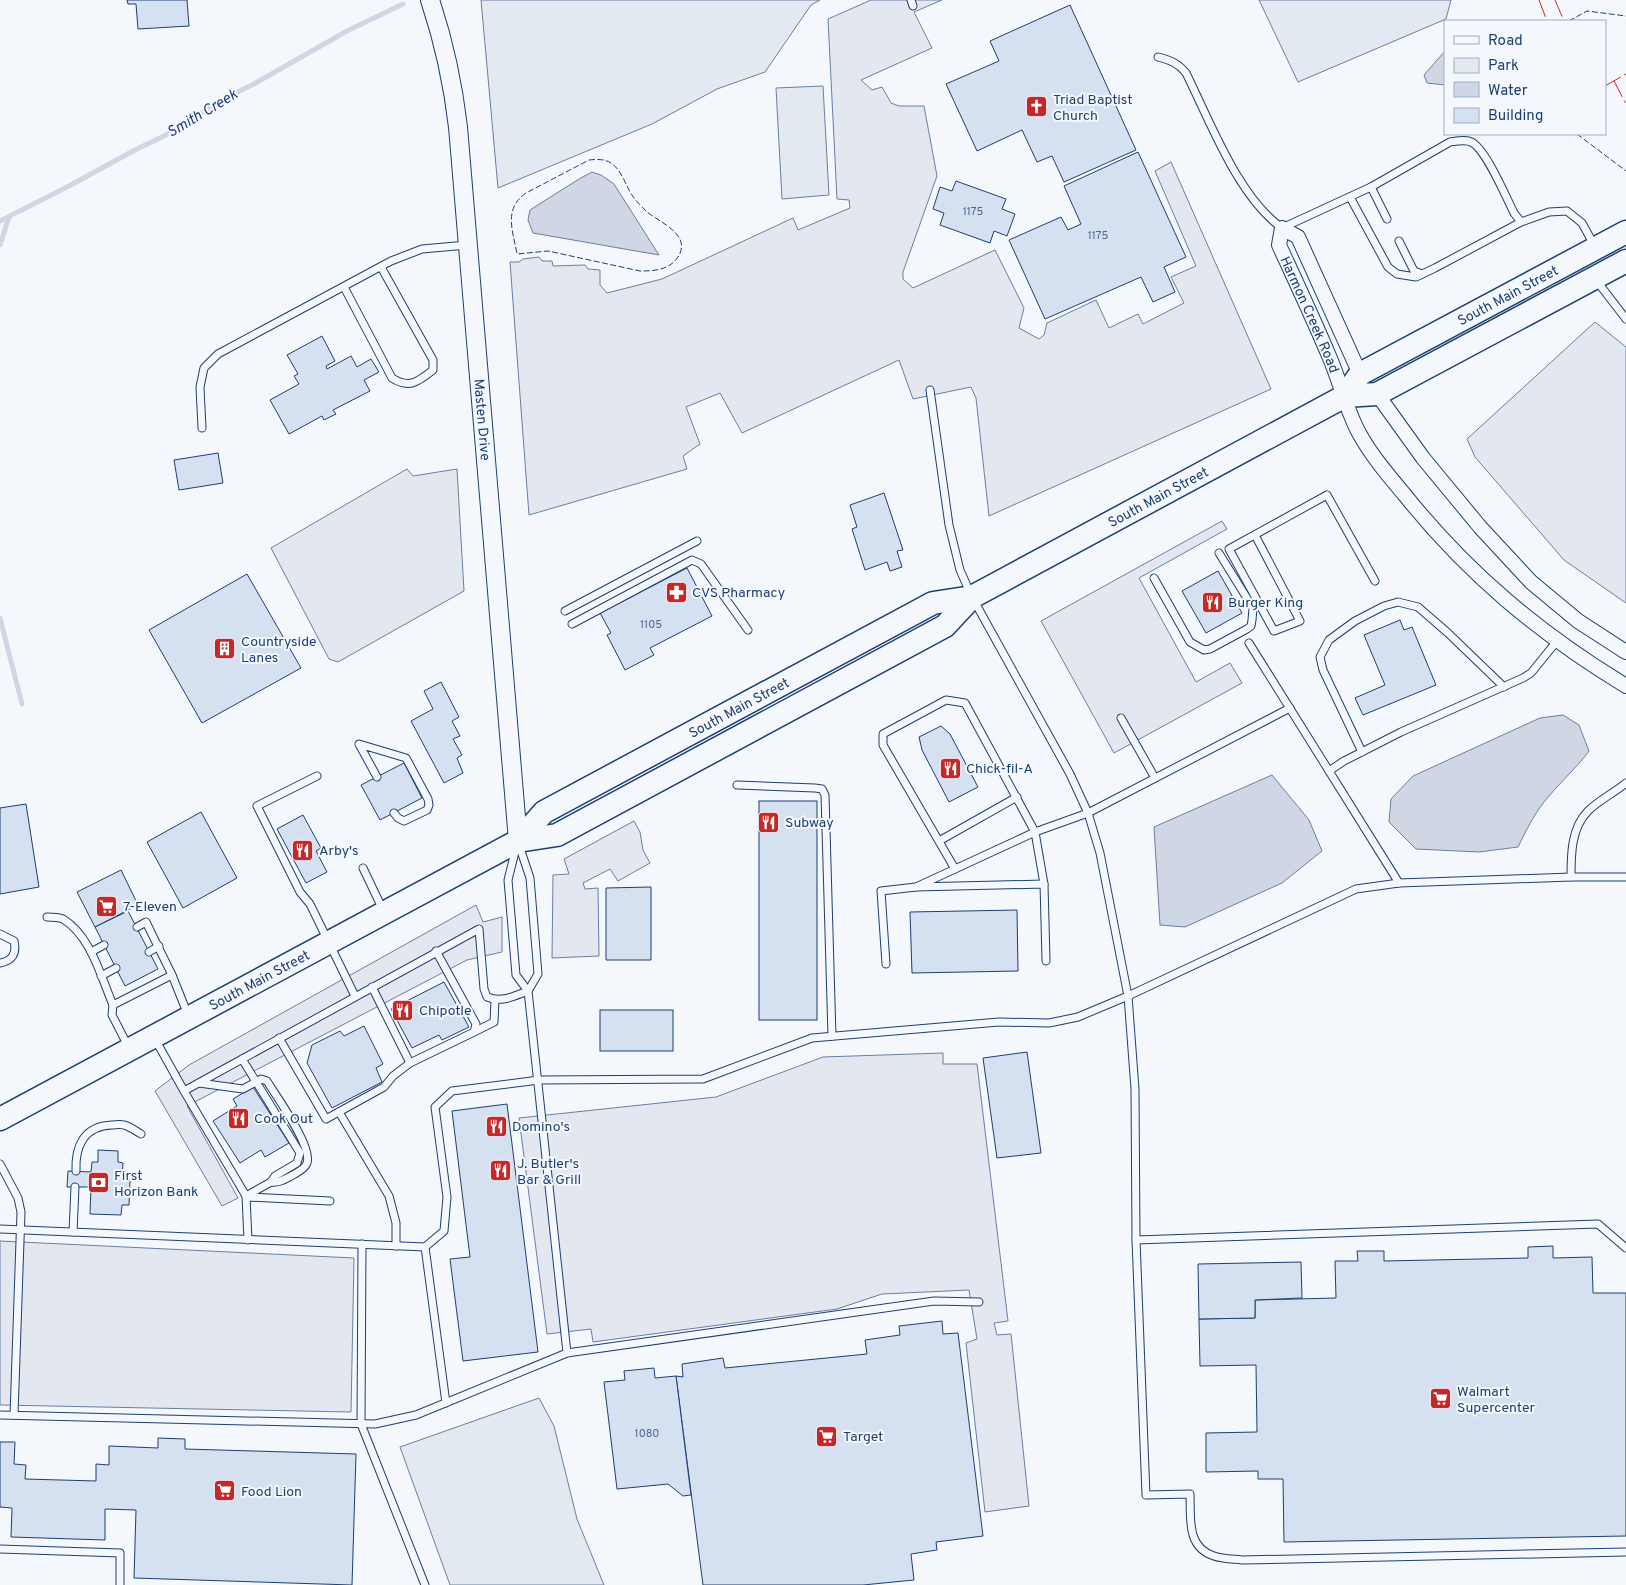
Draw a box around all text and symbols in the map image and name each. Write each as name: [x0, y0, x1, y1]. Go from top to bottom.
legend: [1444, 20, 1606, 135]
text: Road: [1488, 32, 1523, 51]
text: Park: [1488, 57, 1519, 76]
text: Water: [1488, 82, 1528, 101]
water label: Smith Creek: [164, 86, 242, 143]
place label: Triad Baptist Church: [1053, 92, 1133, 125]
church icon: Triad Baptist Church: [1025, 95, 1049, 119]
text: Building: [1488, 107, 1543, 126]
house number: 1175: [963, 205, 984, 219]
house number: 1175: [1088, 229, 1109, 243]
street label: Harmon Creek Road: [1275, 254, 1342, 376]
street label: South Main Street: [1455, 263, 1562, 330]
street label: Masten Drive: [469, 378, 493, 461]
street label: South Main Street: [1106, 464, 1212, 532]
pharmacy icon: CVS Pharmacy: [664, 580, 688, 604]
place label: CVS Pharmacy: [692, 585, 785, 602]
restaurant icon: Burger King: [1200, 590, 1224, 614]
place label: Burger King: [1228, 595, 1303, 612]
house number: 1105: [640, 618, 662, 632]
place label: Countryside Lanes: [241, 634, 317, 667]
building icon: Countryside Lanes: [213, 637, 237, 661]
street label: South Main Street: [686, 675, 793, 743]
restaurant icon: Chick-fil-A: [938, 756, 962, 780]
place label: Chick-fil-A: [966, 761, 1033, 778]
restaurant icon: Subway: [757, 810, 781, 834]
place label: Subway: [785, 815, 834, 832]
restaurant icon: Arby's: [291, 838, 315, 862]
place label: Arby's: [319, 843, 359, 860]
supermarket icon: 7-Eleven: [95, 894, 119, 918]
place label: 7-Eleven: [123, 899, 177, 916]
street label: South Main Street: [207, 947, 313, 1015]
restaurant icon: Chipotle: [391, 998, 415, 1022]
place label: Chipotle: [419, 1003, 472, 1020]
restaurant icon: Cook Out: [226, 1106, 250, 1130]
place label: Cook Out: [254, 1111, 313, 1128]
restaurant icon: Domino's: [484, 1114, 508, 1138]
place label: Domino's: [512, 1119, 570, 1136]
place label: J. Butler's Bar & Grill: [517, 1156, 581, 1189]
restaurant icon: J. Butler's Bar & Grill: [489, 1159, 513, 1183]
place label: First Horizon Bank: [114, 1168, 199, 1201]
bank icon: First Horizon Bank: [86, 1171, 110, 1195]
place label: Walmart Supercenter: [1457, 1384, 1536, 1417]
supermarket icon: Walmart Supercenter: [1429, 1387, 1453, 1411]
supermarket icon: Target: [815, 1424, 839, 1448]
house number: 1080: [635, 1427, 659, 1441]
place label: Target: [843, 1429, 883, 1446]
supermarket icon: Food Lion: [213, 1479, 237, 1503]
place label: Food Lion: [241, 1484, 302, 1501]

